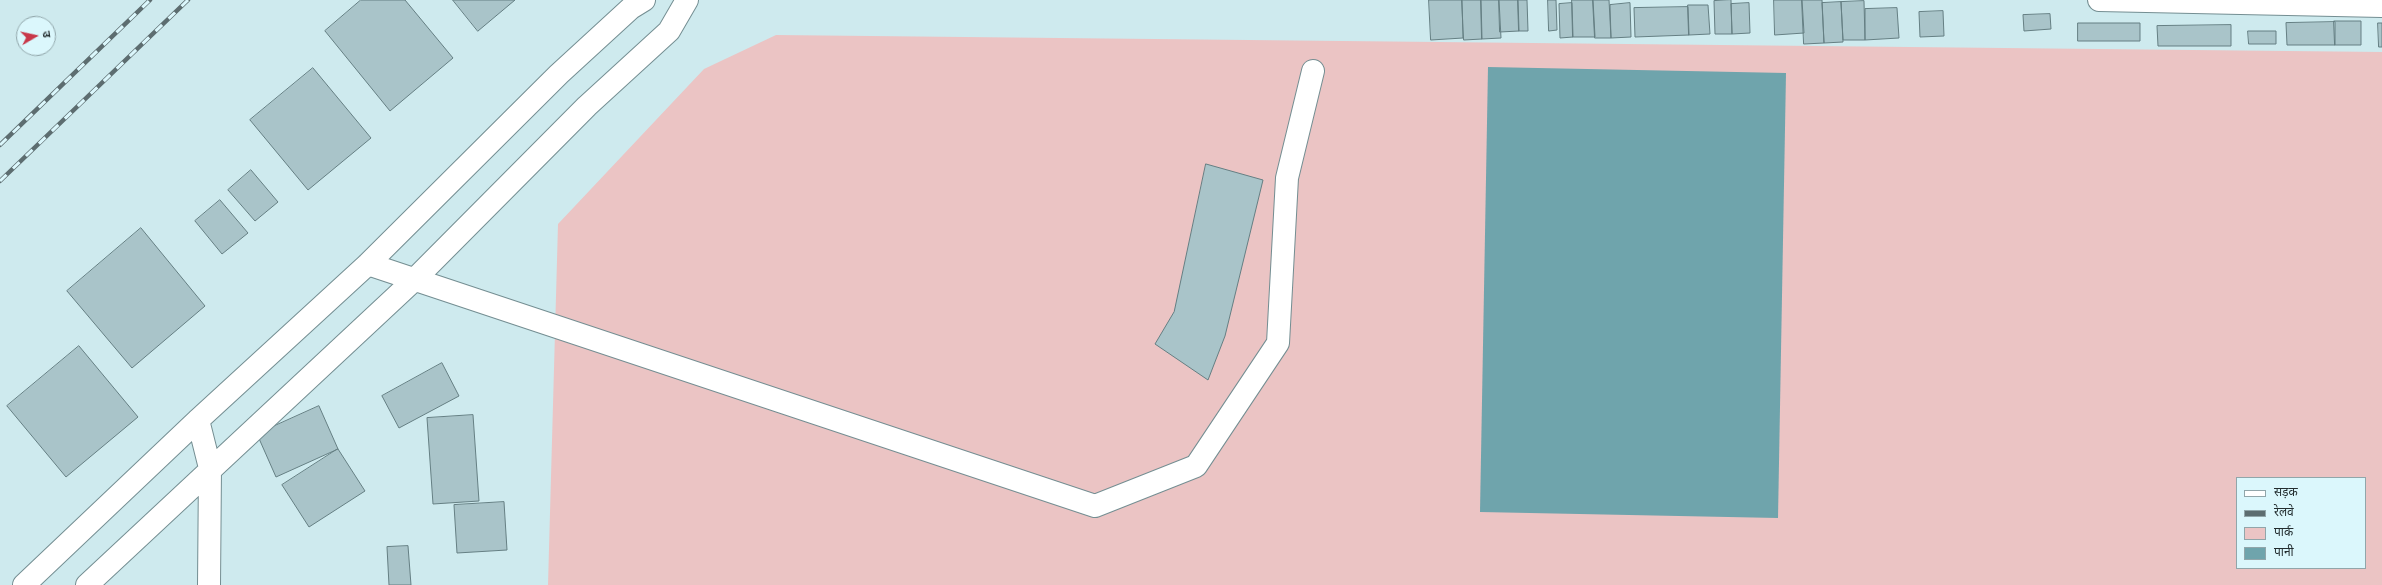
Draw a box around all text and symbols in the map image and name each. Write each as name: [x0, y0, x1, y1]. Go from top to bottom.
north arrow: [16, 16, 56, 56]
text: उ: [40, 30, 53, 38]
legend: [2236, 477, 2366, 569]
text: सड़क: [2274, 485, 2298, 499]
text: रेलवे: [2274, 505, 2294, 519]
text: पार्क: [2274, 525, 2293, 539]
text: पानी: [2274, 545, 2294, 559]

